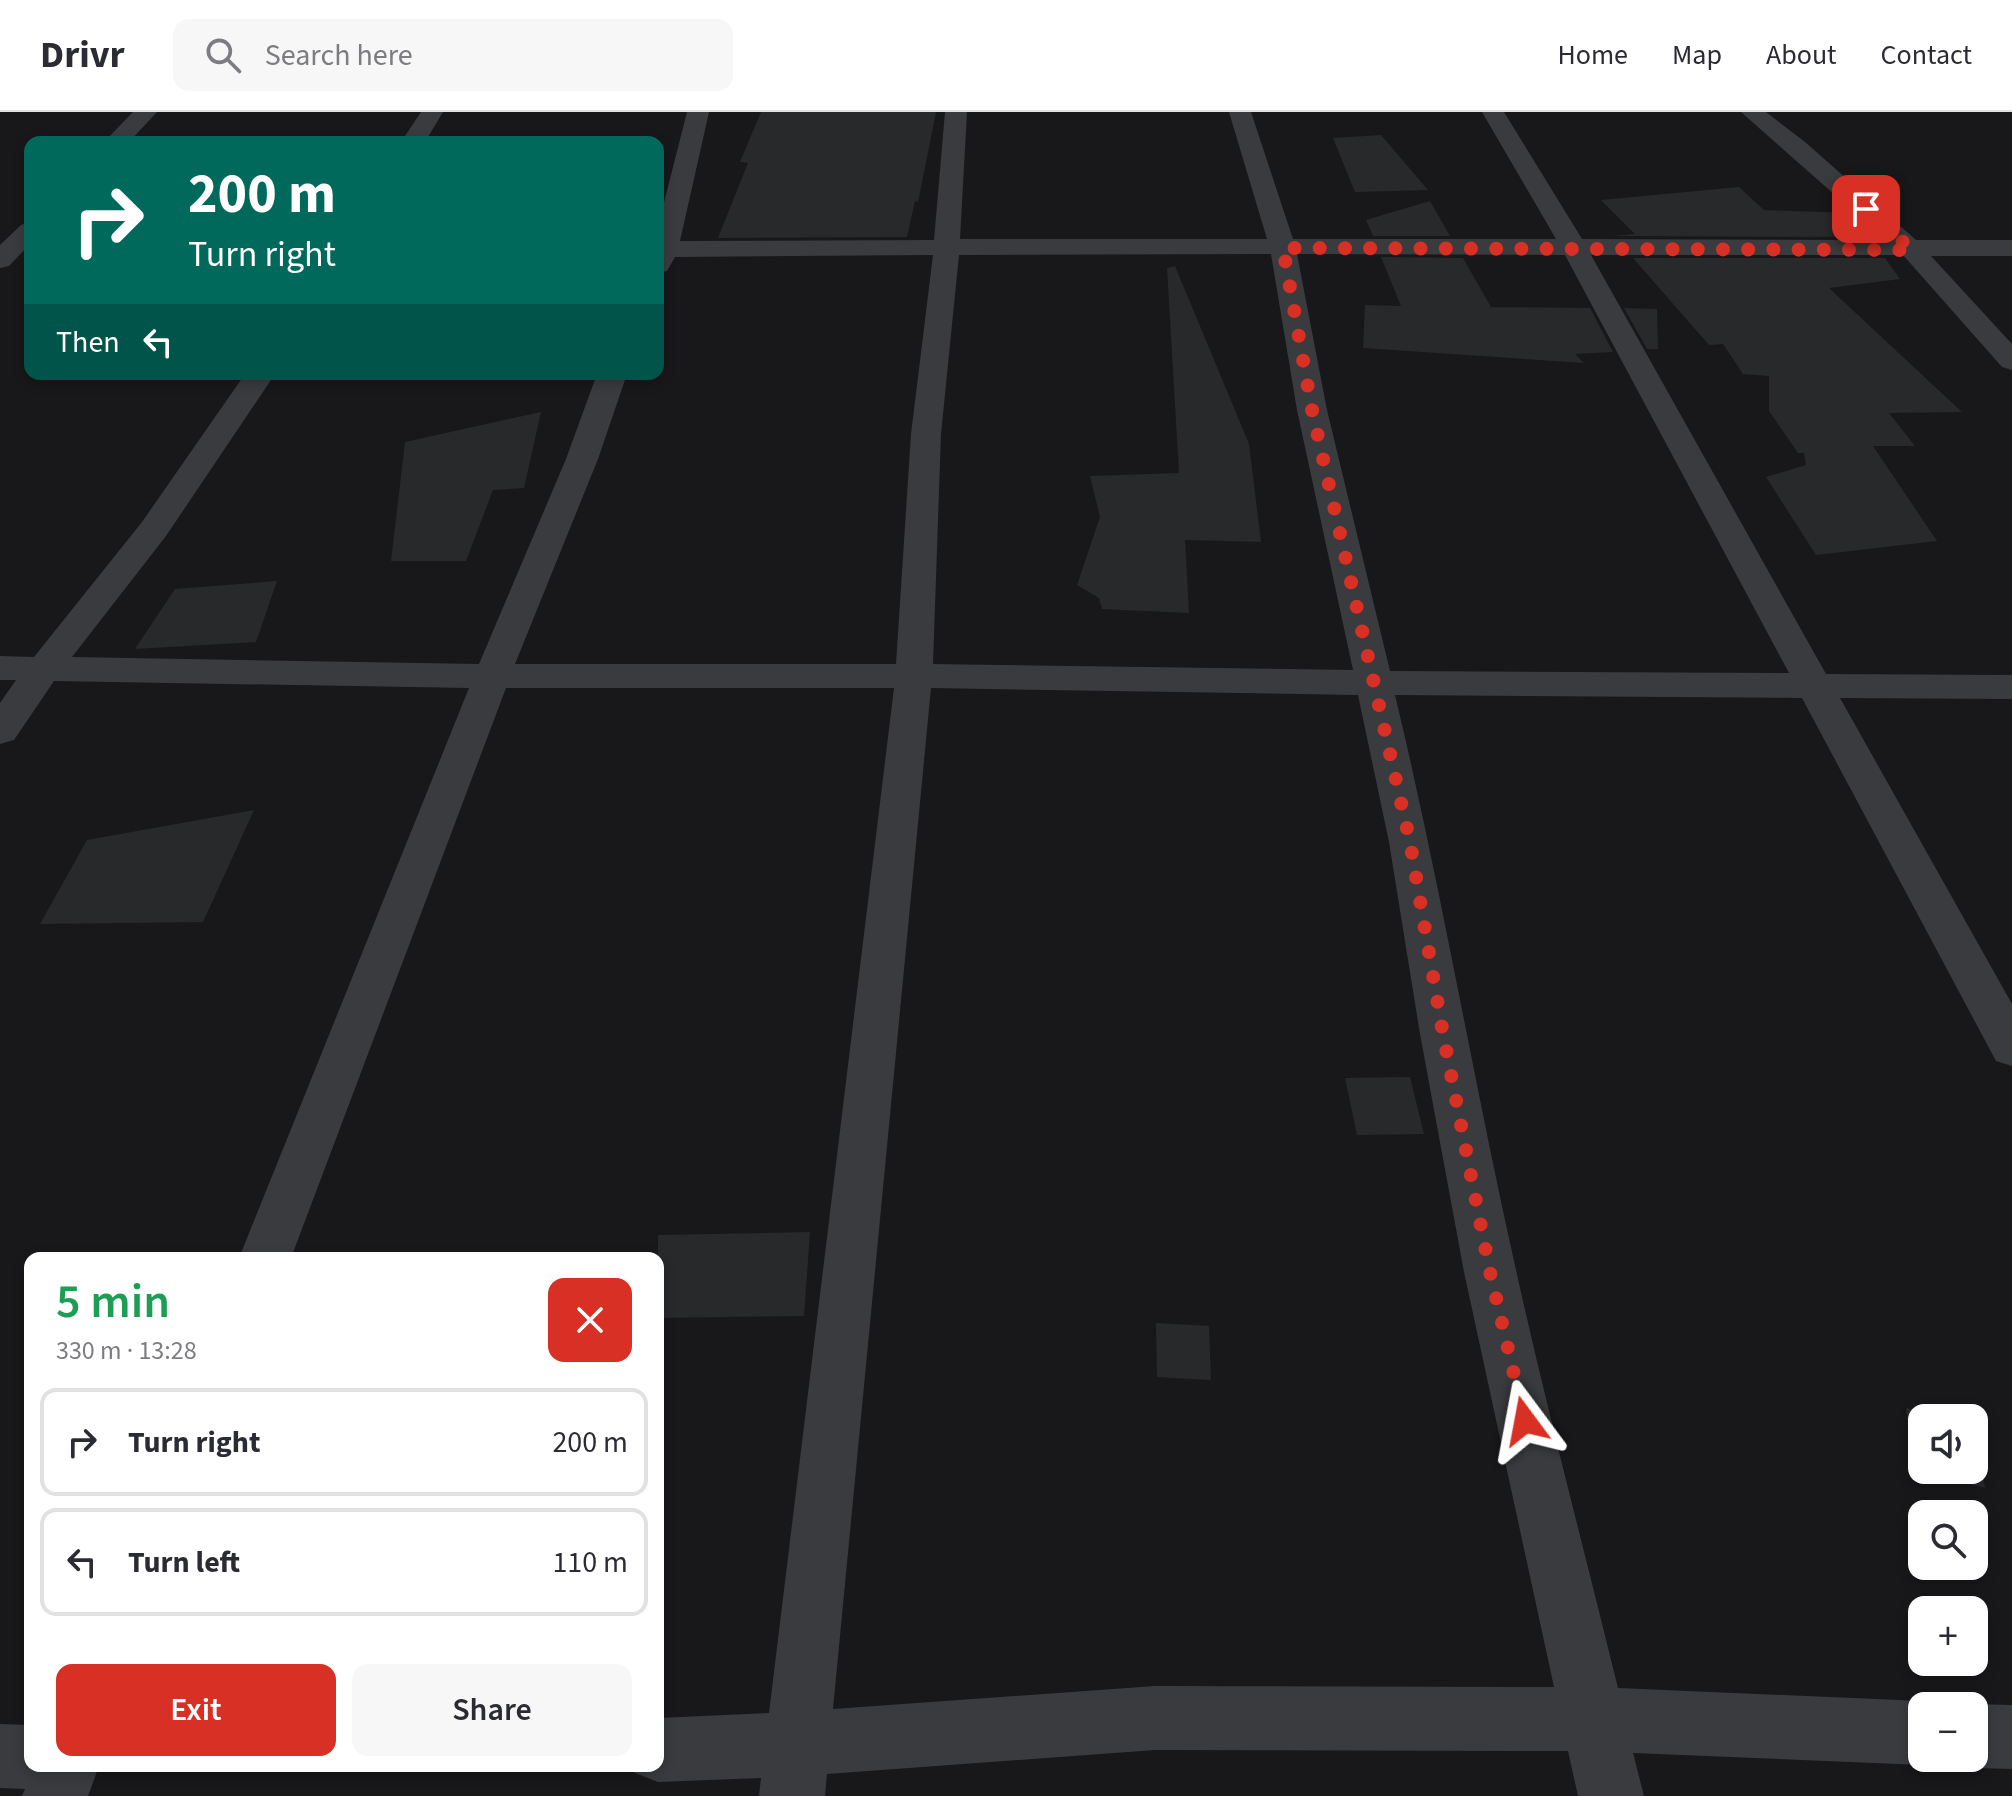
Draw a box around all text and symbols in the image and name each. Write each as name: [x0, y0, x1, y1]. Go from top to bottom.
search box: [173, 19, 733, 91]
text: Drivr: [40, 28, 125, 82]
icon: search: [201, 33, 245, 77]
text: Search here: [265, 34, 413, 77]
text: Home: [1557, 35, 1628, 75]
text: Map: [1672, 35, 1722, 75]
text: About: [1766, 35, 1837, 75]
text: Contact: [1881, 35, 1972, 75]
text: 200 m: [188, 155, 336, 234]
icon: right: [56, 168, 160, 272]
pin: [1832, 175, 1900, 243]
icon: arrive: [1844, 187, 1888, 231]
text: Turn right: [188, 229, 336, 280]
icon: left: [136, 320, 180, 364]
text: Then: [56, 321, 120, 364]
text: 5 min: [56, 1268, 170, 1336]
button: close: [548, 1278, 632, 1362]
text: 330 m · 13:28: [56, 1332, 197, 1369]
position arrow: [1483, 1379, 1567, 1463]
map controls: [1908, 1404, 1988, 1772]
button: sound: [1908, 1404, 1988, 1484]
icon: right: [60, 1420, 104, 1464]
text: Turn right: [128, 1421, 260, 1464]
text: 200 m: [552, 1421, 628, 1464]
button: search: [1908, 1500, 1988, 1580]
icon: left: [60, 1540, 104, 1584]
text: Turn left: [128, 1541, 240, 1584]
text: 110 m: [552, 1541, 628, 1584]
button: +: [1908, 1596, 1988, 1676]
button: Exit: [56, 1664, 336, 1756]
button: Share: [352, 1664, 632, 1756]
button: −: [1908, 1692, 1988, 1772]

